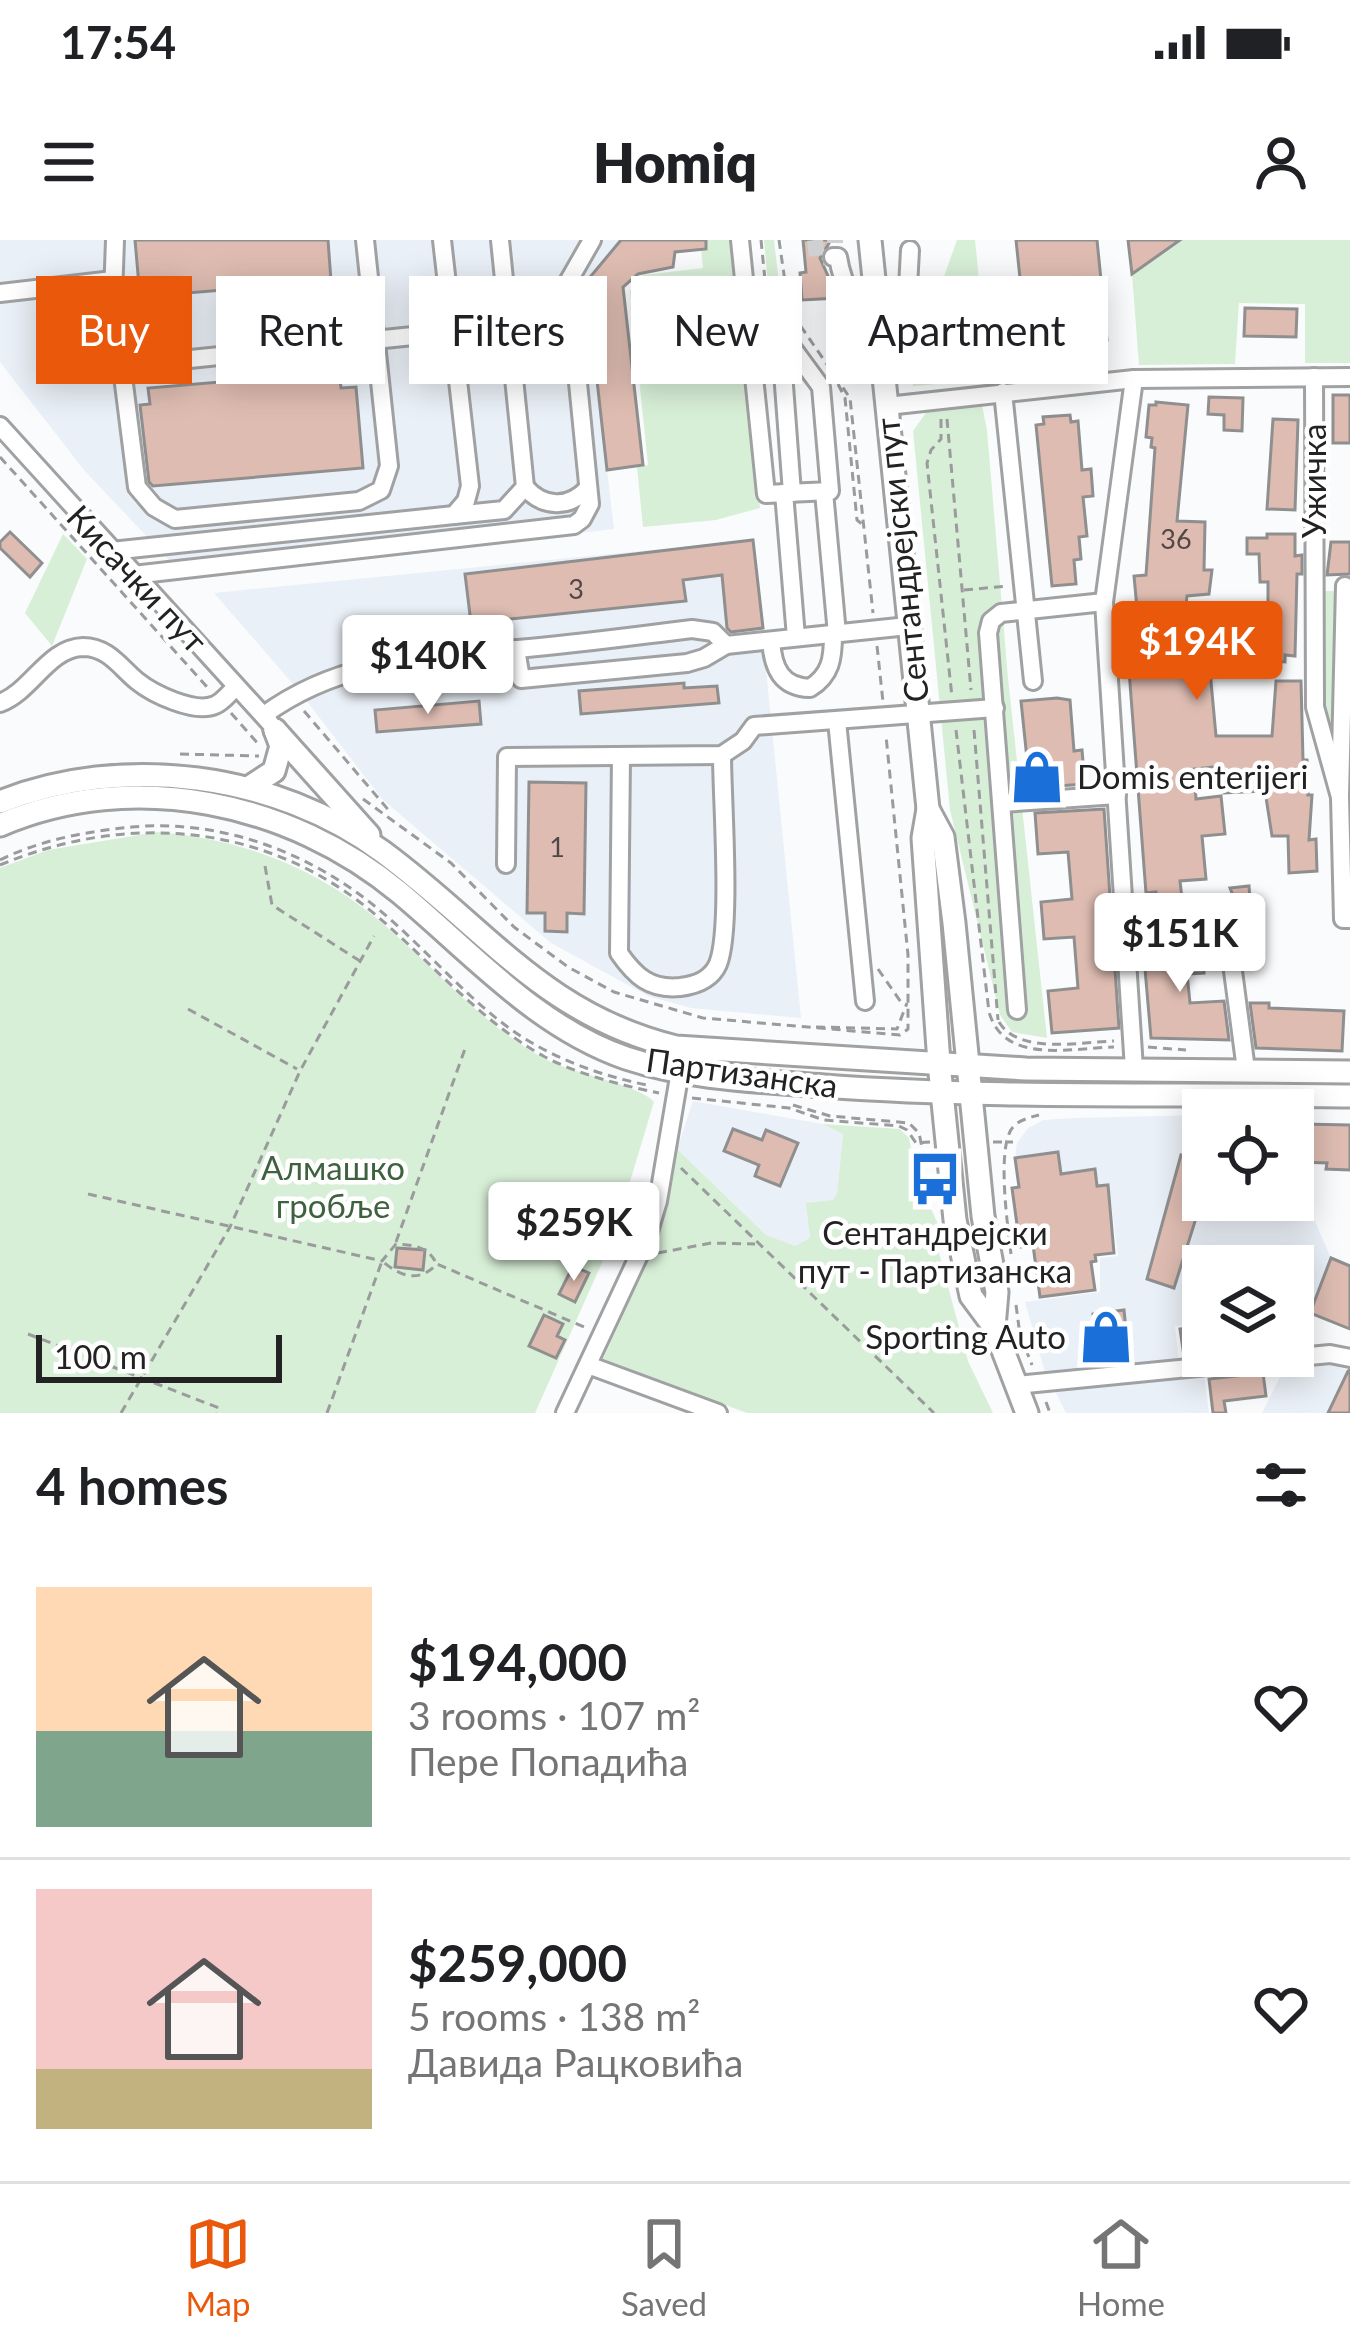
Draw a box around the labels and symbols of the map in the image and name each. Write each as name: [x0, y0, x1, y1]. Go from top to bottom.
street label: Сентандрејски пут: [866, 415, 936, 704]
street label: Ужичка: [1293, 424, 1333, 538]
street label: Кисачки пут: [59, 496, 216, 660]
house number: 36: [1160, 522, 1192, 555]
house number: 3: [568, 572, 584, 605]
pin: $194K: [1113, 601, 1281, 703]
pin: $140K: [344, 615, 512, 717]
shop icon: Domis enterijeri: [1008, 748, 1066, 806]
place label: Domis enterijeri: [1077, 756, 1308, 796]
house number: 1: [549, 830, 565, 863]
pin: $151K: [1096, 893, 1264, 995]
street label: Партизанска: [644, 1039, 840, 1105]
park label: Алмашко гробље: [261, 1147, 405, 1225]
bus stop icon: Сентандрејски пут - Партизанска: [906, 1150, 964, 1208]
pin: $259K: [490, 1182, 658, 1284]
place label: Сентандрејски пут - Партизанска: [798, 1212, 1072, 1290]
shop icon: Sporting Auto: [1077, 1308, 1135, 1366]
place label: Sporting Auto: [865, 1316, 1066, 1356]
scale bar: [36, 1329, 282, 1382]

